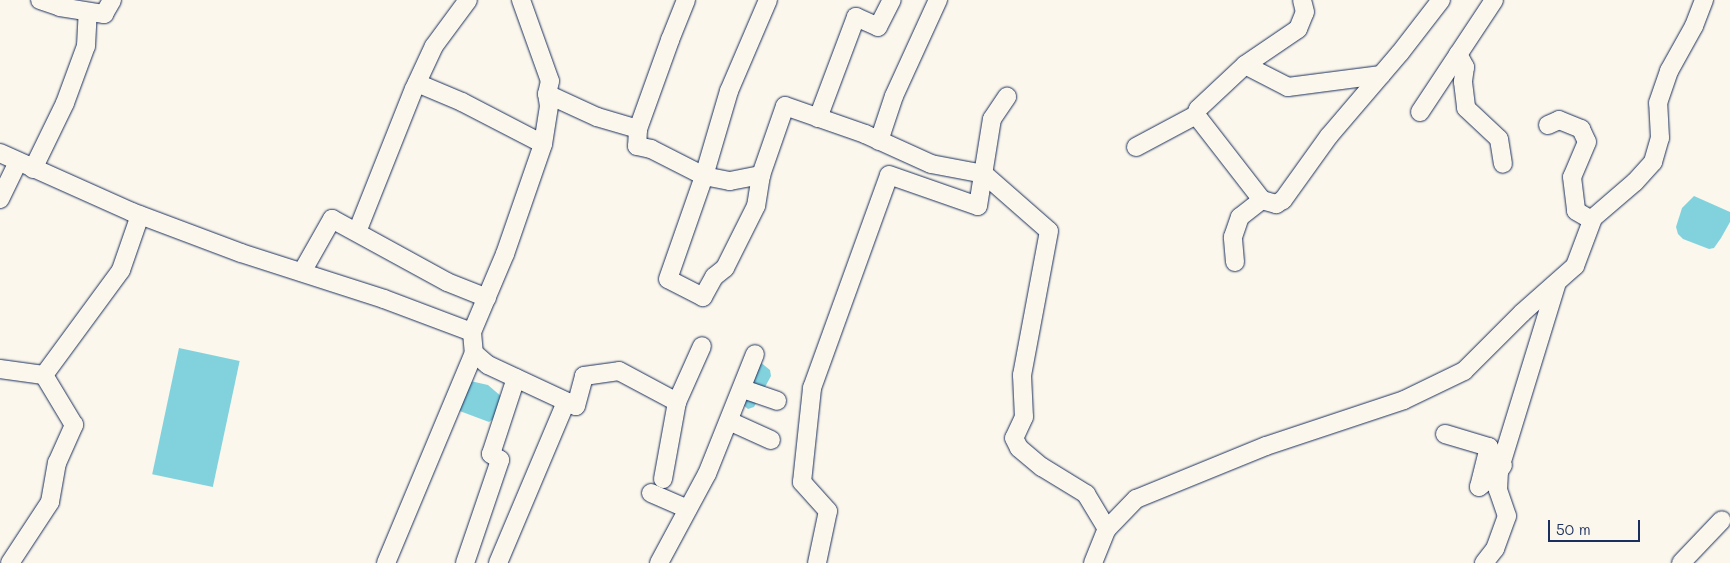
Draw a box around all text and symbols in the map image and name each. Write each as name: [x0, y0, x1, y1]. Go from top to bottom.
scale bar: [1550, 510, 1642, 542]
text: 50 m: [1556, 519, 1591, 539]

